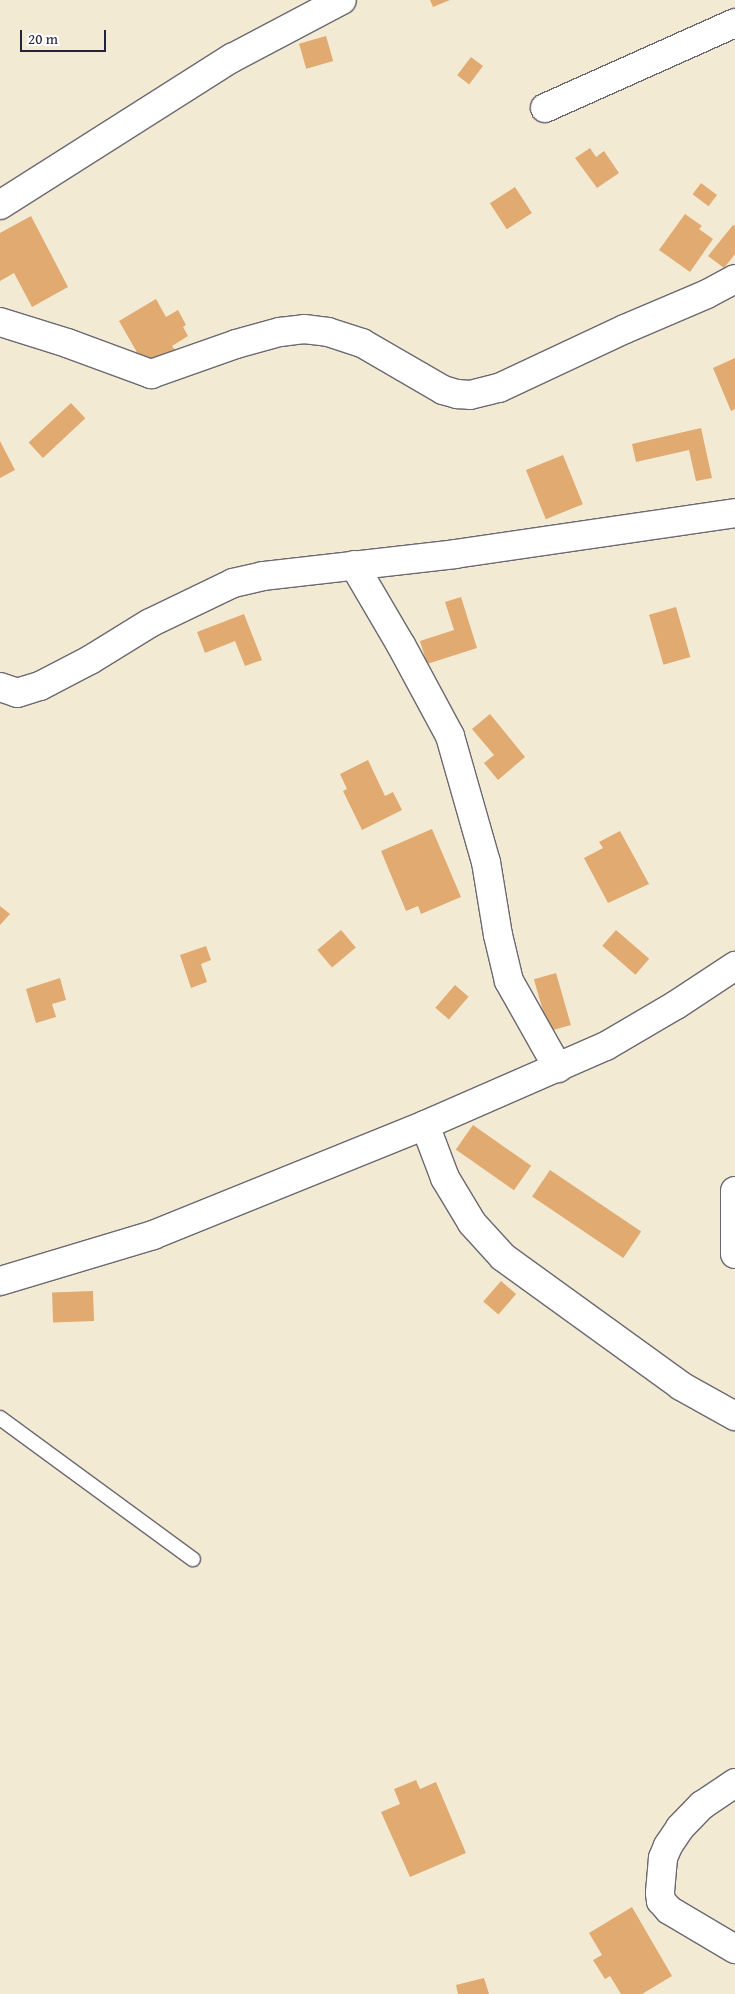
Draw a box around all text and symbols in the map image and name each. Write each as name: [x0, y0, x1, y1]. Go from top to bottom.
scale bar: [22, 20, 109, 52]
text: 20 m: [28, 28, 58, 49]

